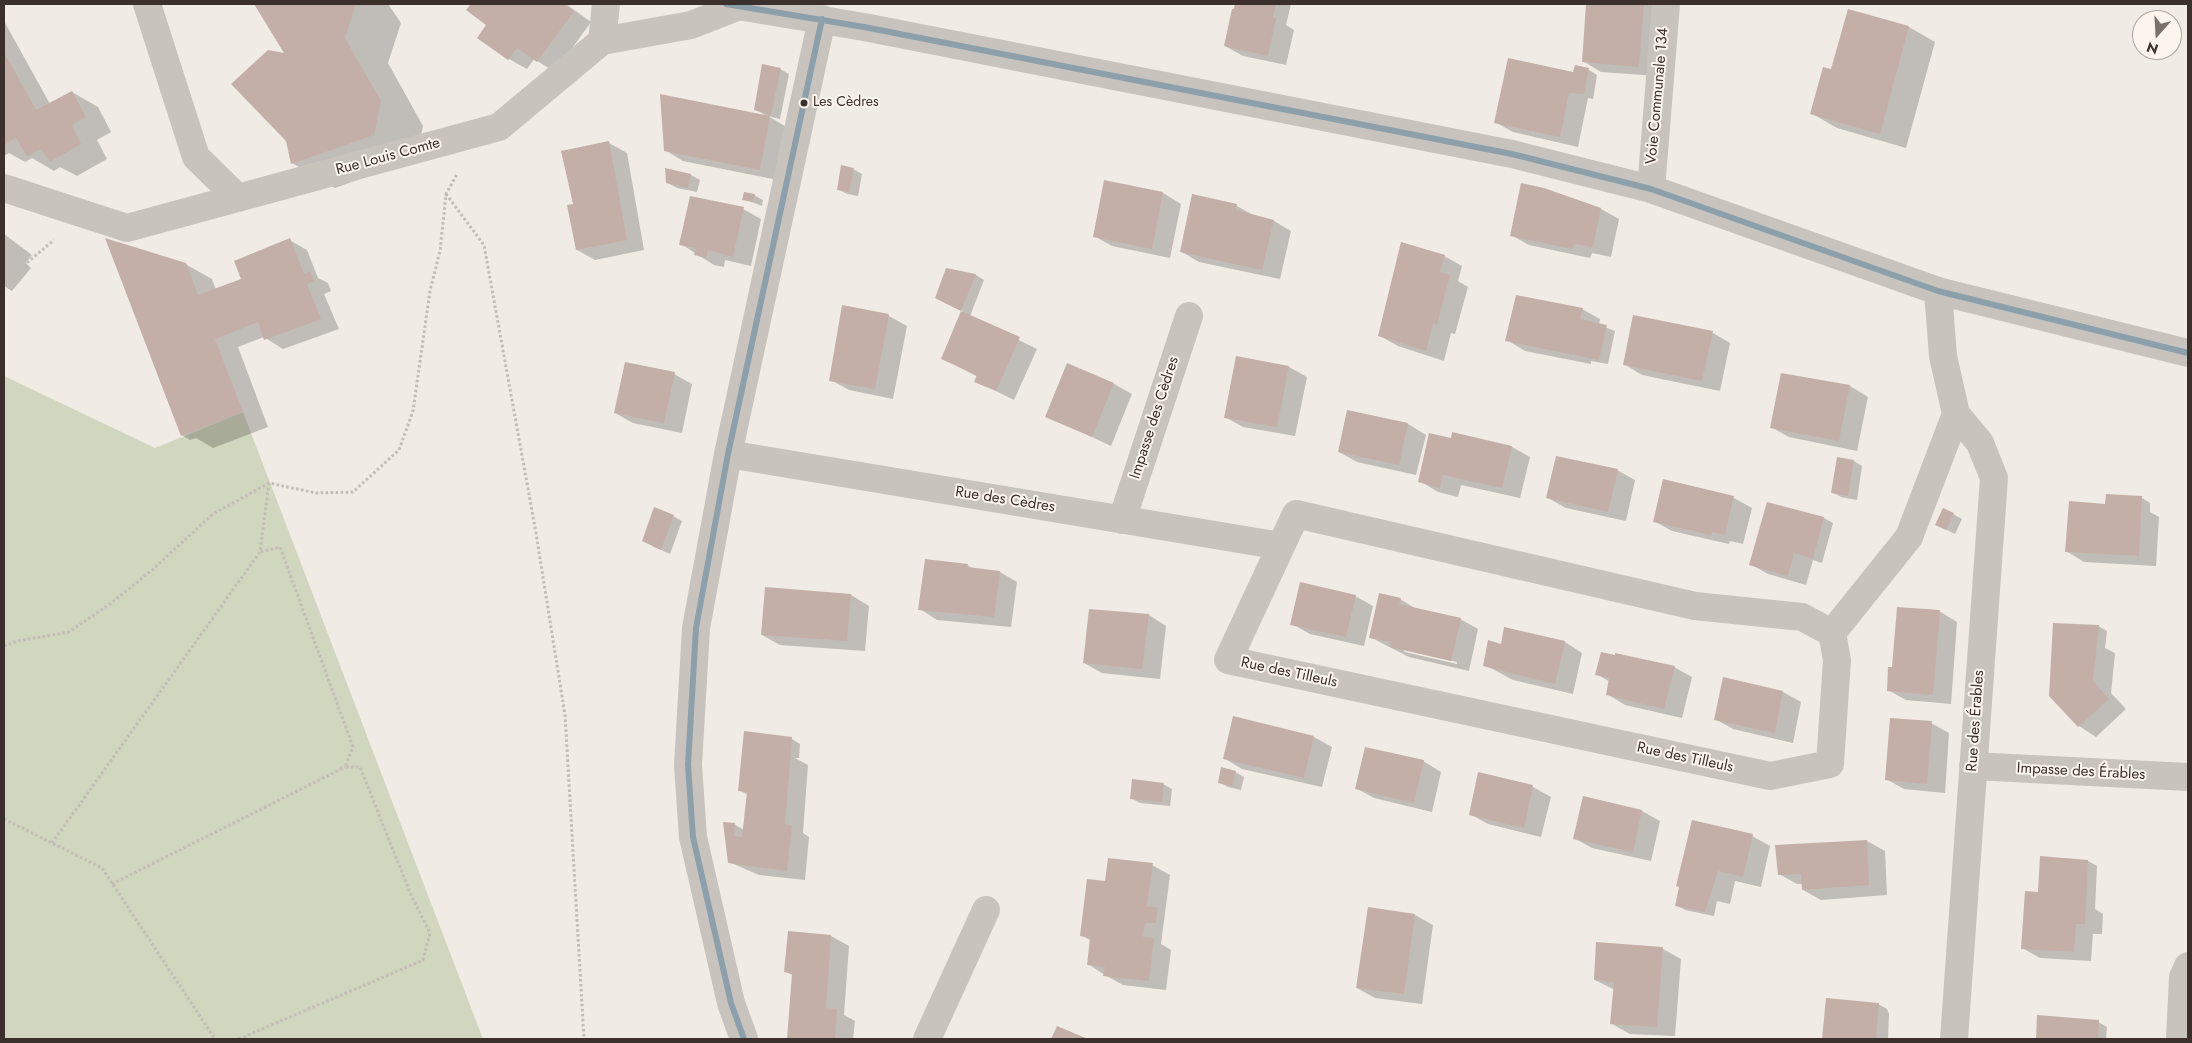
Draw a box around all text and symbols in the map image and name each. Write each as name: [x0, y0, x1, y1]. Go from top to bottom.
north arrow: [2132, 10, 2182, 60]
street label: Voie Communale 134: [1643, 27, 1673, 165]
text: N: [2144, 37, 2161, 60]
place label: Les Cèdres: [813, 95, 879, 111]
marker: Les Cèdres: [799, 98, 809, 108]
street label: Rue Louis Comte: [334, 134, 442, 180]
street label: Impasse des Cèdres: [1127, 355, 1183, 481]
street label: Rue des Cèdres: [954, 483, 1056, 517]
street label: Rue des Tilleuls: [1239, 654, 1339, 692]
street label: Rue des Érables: [1963, 670, 1989, 772]
street label: Rue des Tilleuls: [1635, 739, 1735, 777]
street label: Impasse des Érables: [2016, 760, 2146, 784]

